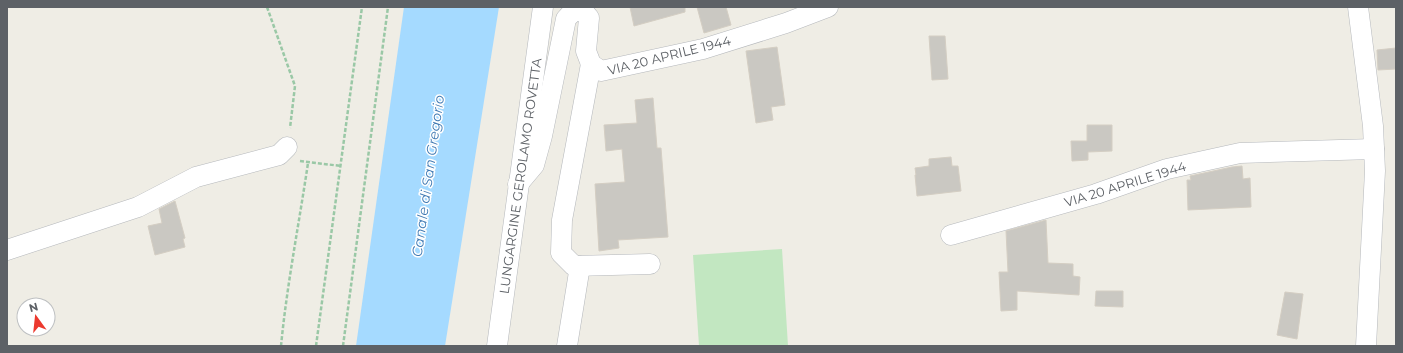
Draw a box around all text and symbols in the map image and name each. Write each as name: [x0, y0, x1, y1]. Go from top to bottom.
street label: VIA 20 APRILE 1944: [606, 32, 733, 78]
street label: LUNGARGINE GEROLAMO ROVETTA: [496, 56, 545, 295]
water label: Canale di San Gregorio: [408, 94, 448, 258]
street label: VIA 20 APRILE 1944: [1062, 158, 1188, 210]
north arrow: [16, 297, 56, 337]
text: N: [27, 299, 40, 315]

